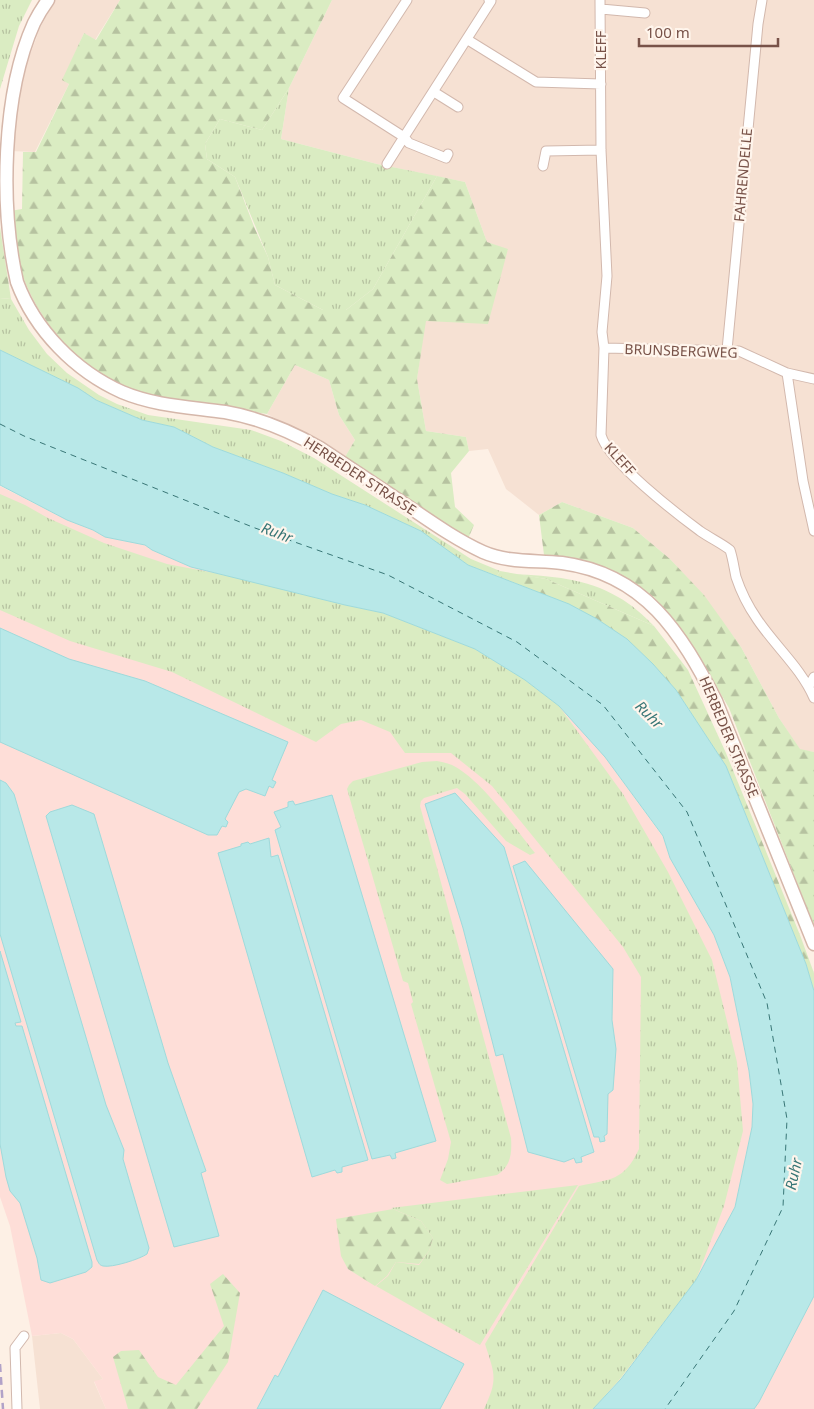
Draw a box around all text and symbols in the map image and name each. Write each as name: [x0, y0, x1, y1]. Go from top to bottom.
scale bar: [639, 15, 778, 47]
text: 100 m: [646, 22, 690, 42]
street label: KLEFF: [591, 31, 610, 69]
street label: FAHRENDELLE: [729, 127, 756, 223]
street label: BRUNSBERGWEG: [624, 339, 738, 362]
street label: HERBEDER STRASSE: [300, 432, 420, 519]
street label: KLEFF: [600, 438, 640, 479]
water label: Ruhr: [259, 517, 297, 547]
street label: HERBEDER STRASSE: [695, 673, 764, 801]
water label: Ruhr: [631, 696, 669, 733]
water label: Ruhr: [780, 1155, 806, 1191]

